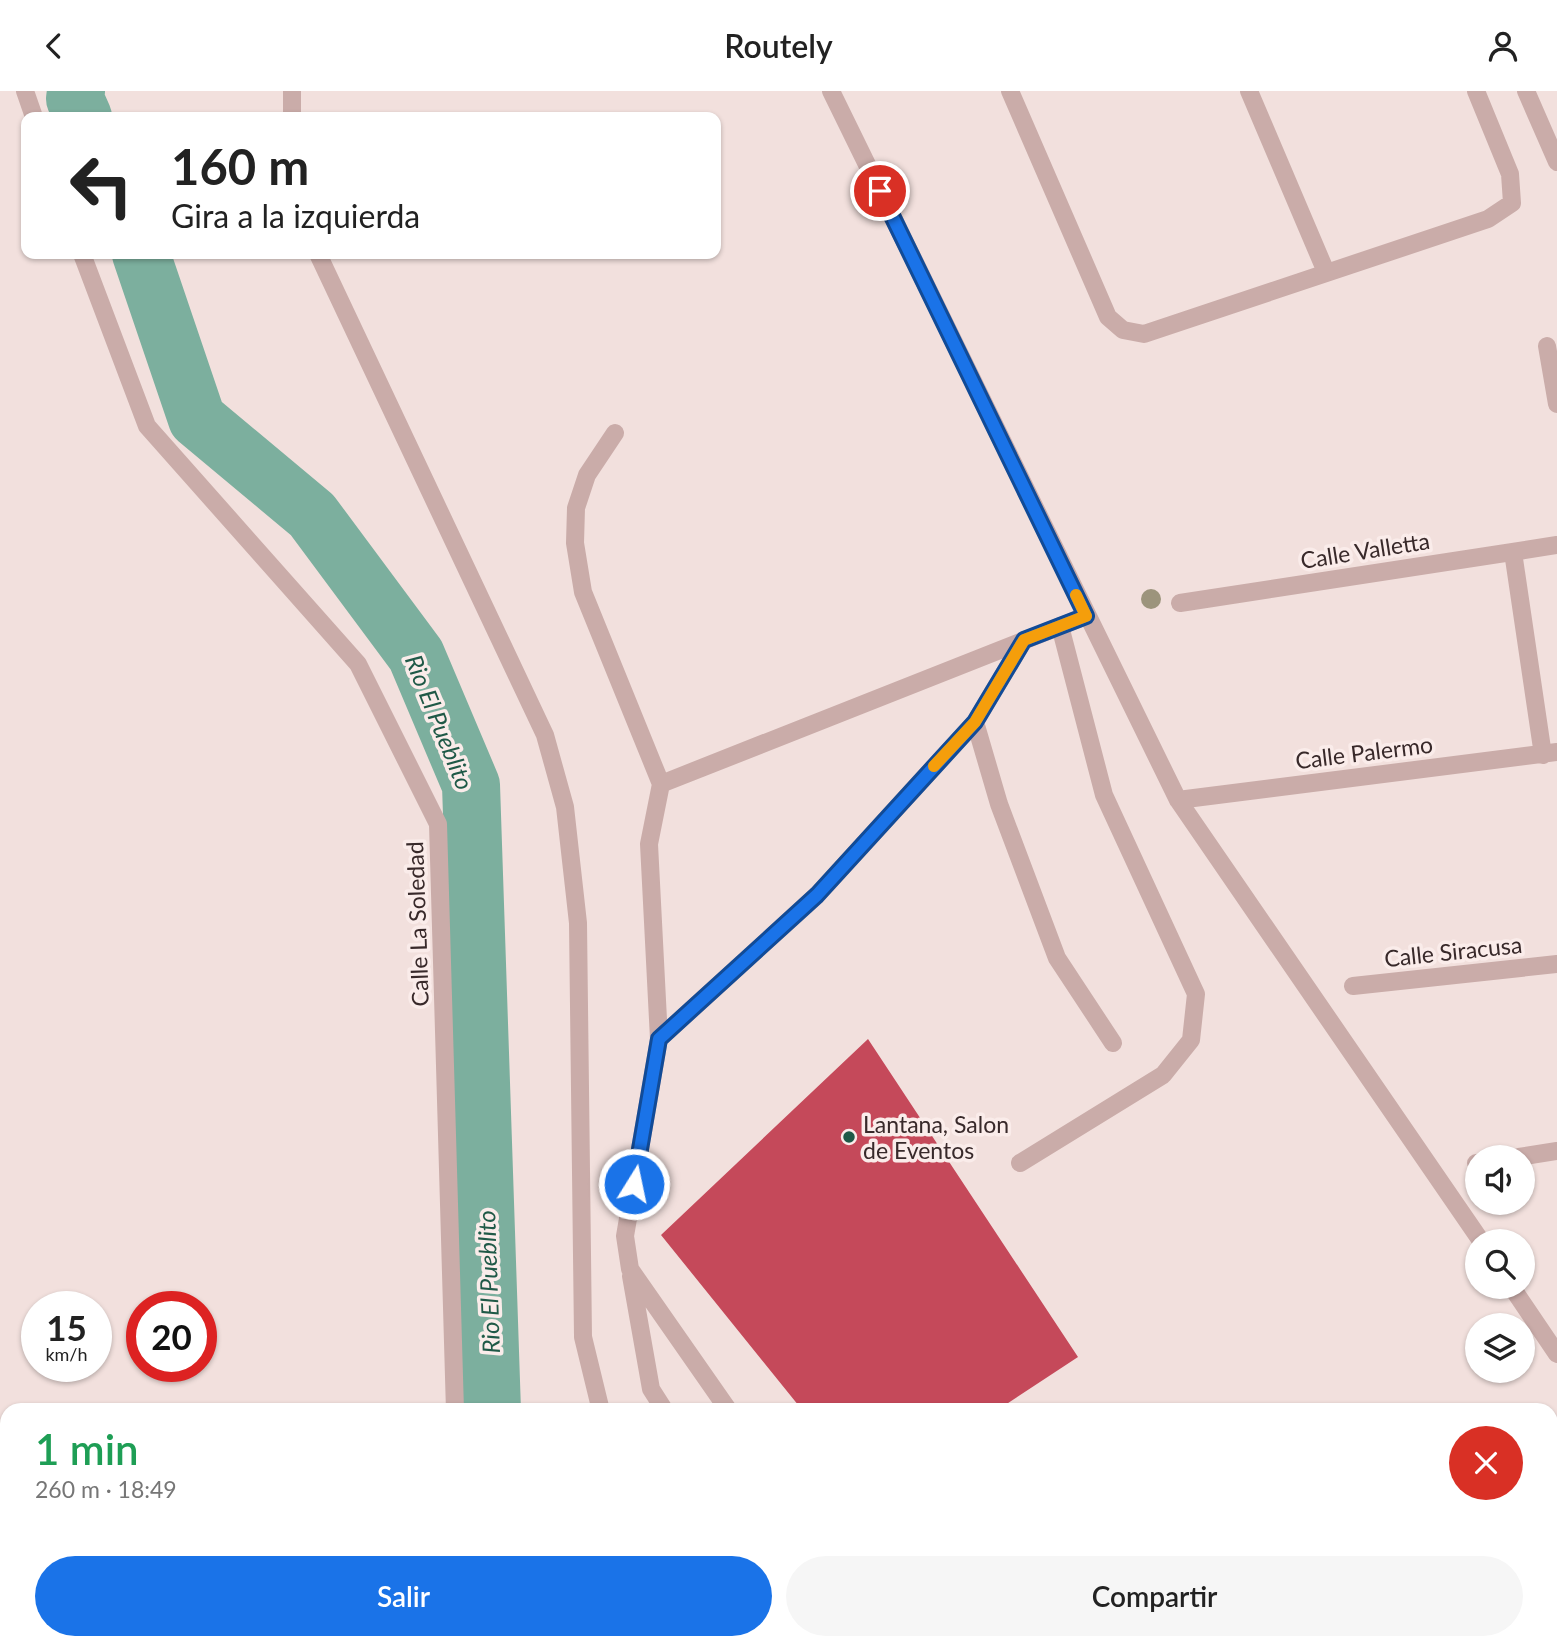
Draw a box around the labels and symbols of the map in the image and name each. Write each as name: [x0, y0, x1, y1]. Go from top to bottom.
pin: [850, 161, 910, 221]
street label: Calle Valletta: [1298, 526, 1432, 574]
water label: Rio El Pueblito: [400, 650, 480, 794]
street label: Calle Palermo: [1294, 730, 1434, 774]
street label: Calle La Soledad: [400, 841, 434, 1007]
street label: Calle Siracusa: [1383, 930, 1523, 972]
place label: Lantana, Salon de Eventos: [863, 1110, 1009, 1164]
marker: Lantana, Salon de Eventos: [841, 1129, 857, 1145]
position arrow: [597, 1147, 671, 1221]
water label: Rio El Pueblito: [471, 1210, 505, 1354]
speed limit sign: 20: [126, 1291, 217, 1382]

